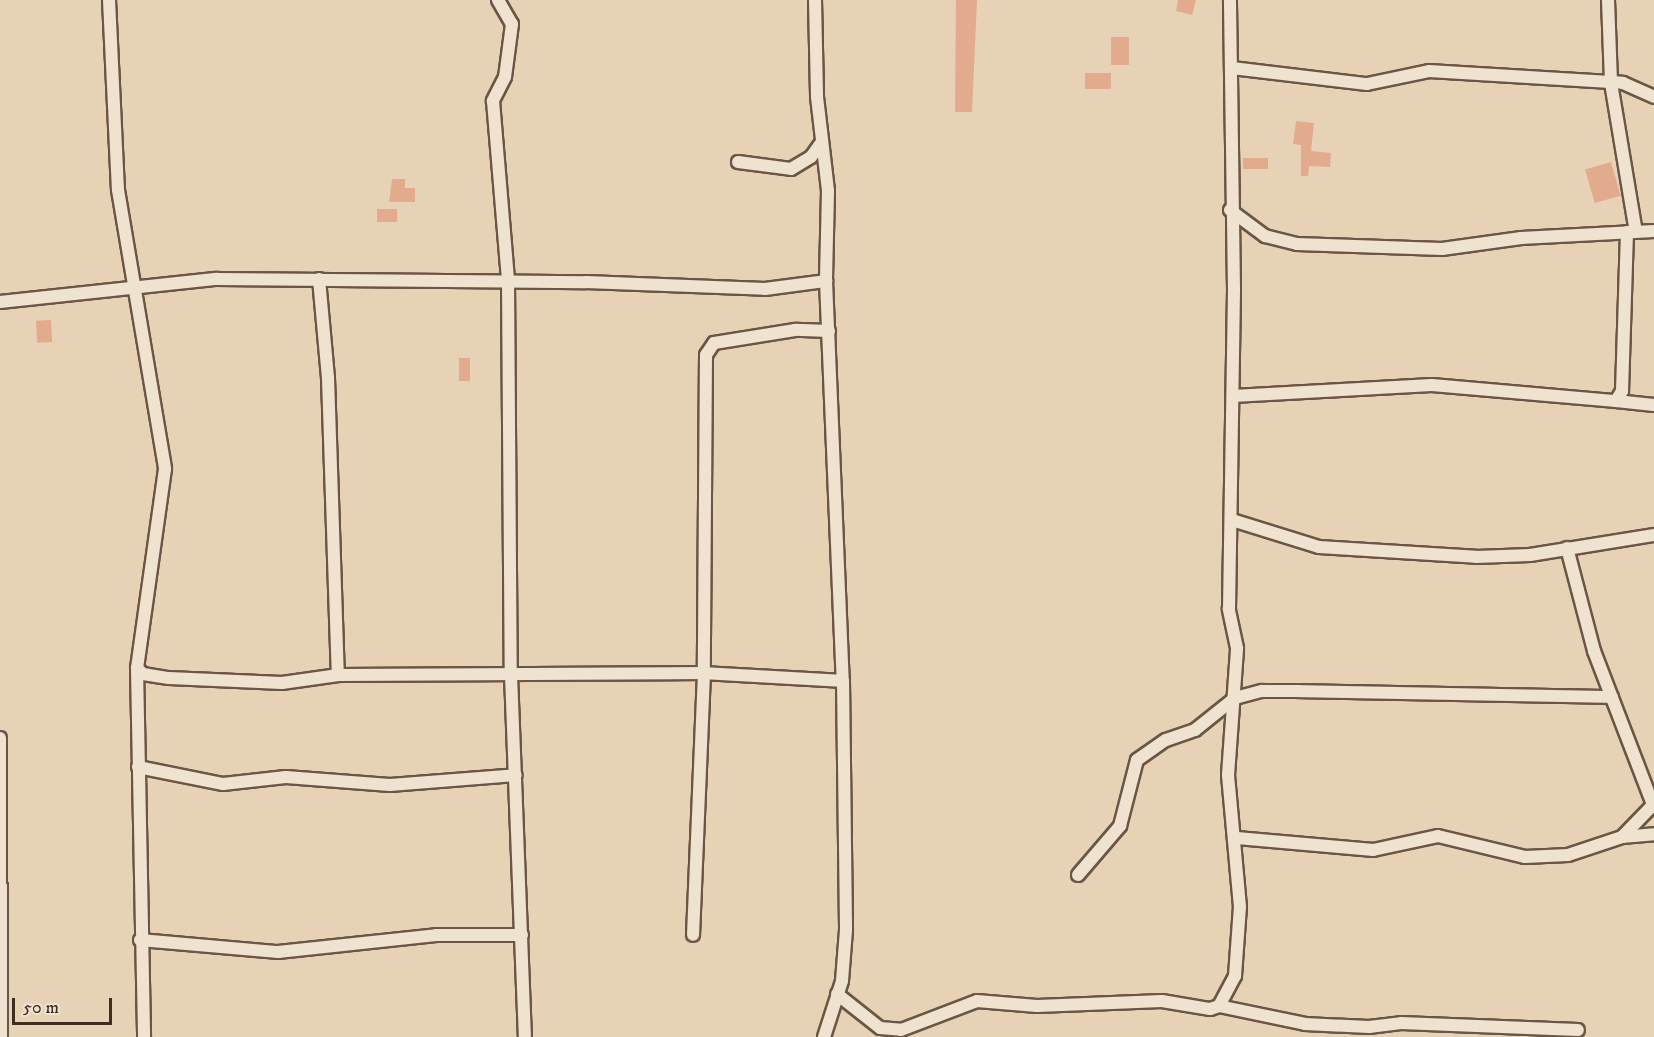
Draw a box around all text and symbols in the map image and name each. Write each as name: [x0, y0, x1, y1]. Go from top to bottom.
scale bar: [15, 986, 116, 1024]
text: 50 m: [23, 997, 59, 1019]

